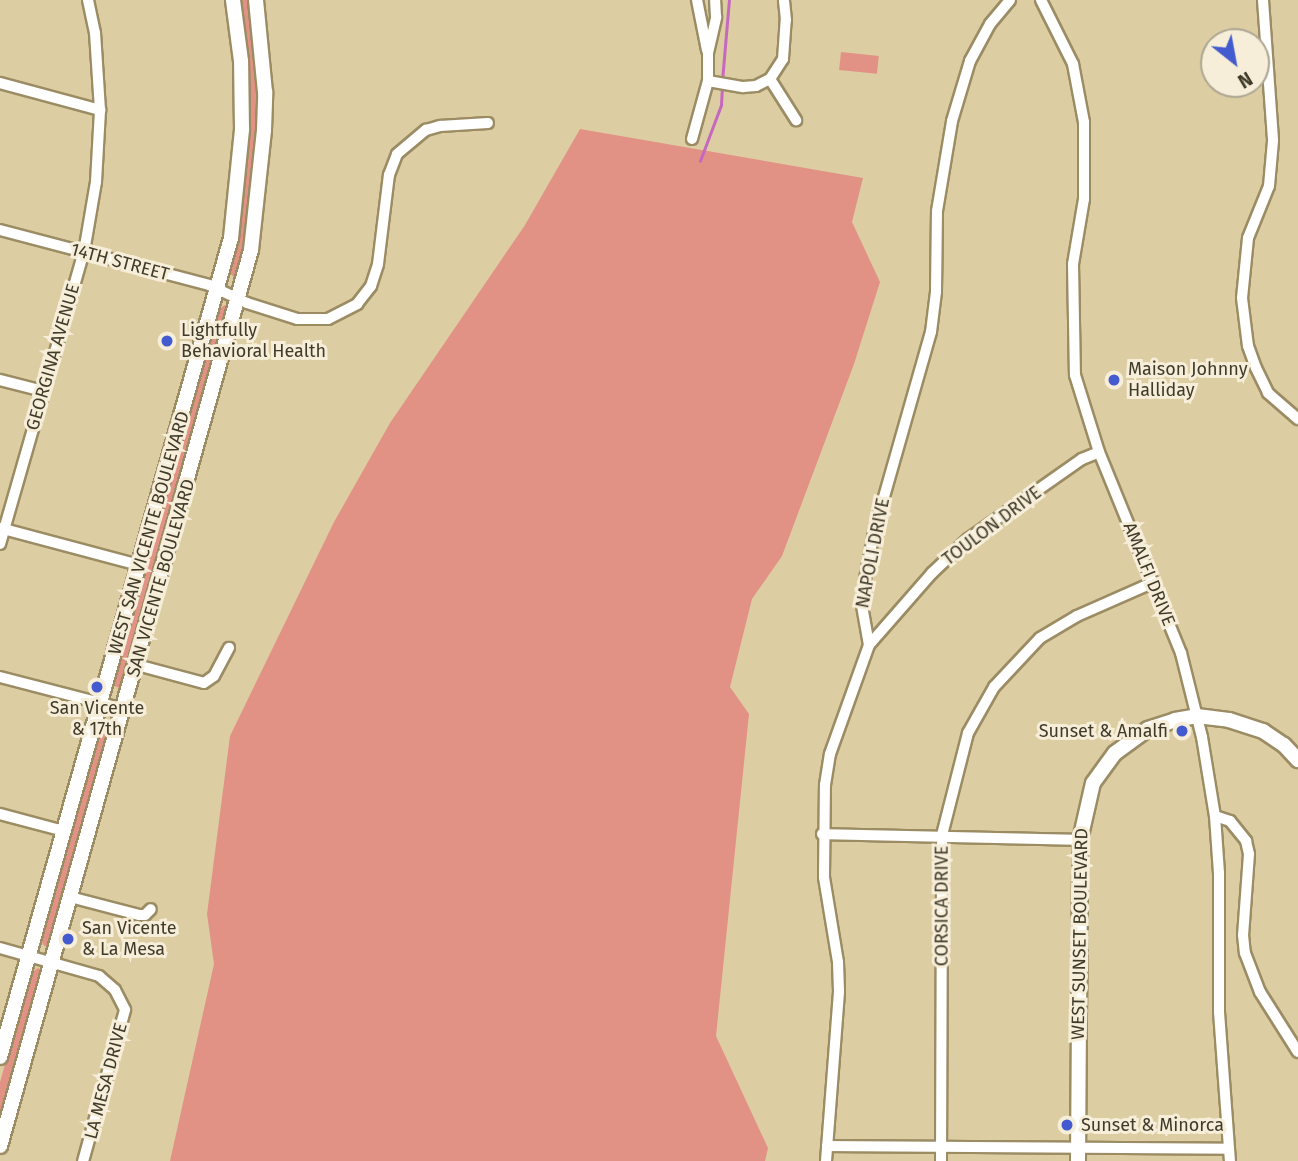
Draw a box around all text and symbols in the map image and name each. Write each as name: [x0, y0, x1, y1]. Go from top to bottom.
north arrow: [1200, 28, 1270, 98]
text: N: [1234, 67, 1256, 93]
street label: 14TH STREET: [68, 239, 172, 285]
street label: GEORGINA AVENUE: [22, 281, 84, 433]
place label: Lightfully Behavioral Health: [181, 320, 326, 362]
marker: Lightfully Behavioral Health: [159, 333, 175, 349]
place label: Maison Johnny Halliday: [1128, 359, 1247, 402]
marker: Maison Johnny Halliday: [1106, 372, 1122, 388]
street label: WEST SAN VICENTE BOULEVARD: [104, 409, 194, 657]
street label: SAN VICENTE BOULEVARD: [122, 477, 200, 679]
street label: TOULON DRIVE: [938, 482, 1046, 570]
street label: NAPOLI DRIVE: [852, 496, 894, 610]
street label: AMALFI DRIVE: [1118, 519, 1180, 629]
marker: San Vicente & 17th: [89, 679, 105, 695]
place label: San Vicente & 17th: [50, 698, 144, 740]
place label: Sunset & Amalfi: [1039, 720, 1168, 742]
marker: Sunset & Amalfi: [1174, 723, 1190, 739]
street label: WEST SUNSET BOULEVARD: [1067, 828, 1093, 1040]
street label: CORSICA DRIVE: [931, 846, 953, 966]
place label: San Vicente & La Mesa: [82, 918, 177, 960]
marker: San Vicente & La Mesa: [60, 931, 76, 947]
street label: LA MESA DRIVE: [80, 1020, 132, 1142]
place label: Sunset & Minorca: [1081, 1114, 1224, 1136]
marker: Sunset & Minorca: [1059, 1117, 1075, 1133]

